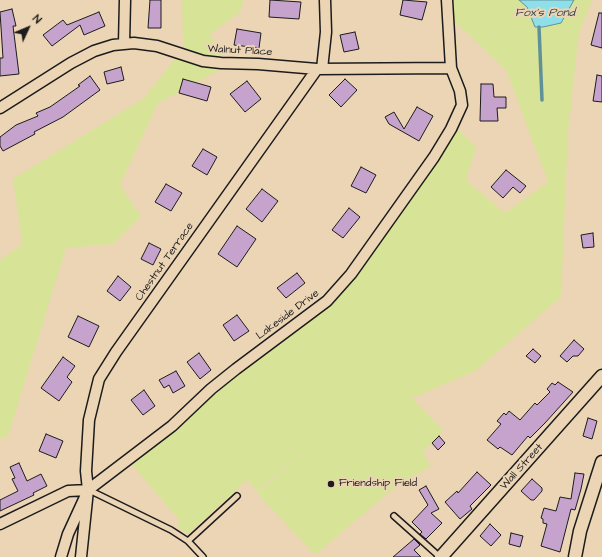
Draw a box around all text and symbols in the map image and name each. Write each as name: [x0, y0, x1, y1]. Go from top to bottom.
water label: Fox's Pond: [515, 6, 575, 20]
north arrow: [8, 8, 48, 48]
text: N: [29, 12, 45, 27]
street label: Walnut Place: [207, 43, 273, 59]
street label: Chestnut Terrace: [133, 220, 197, 304]
street label: Lakeside Drive: [254, 287, 322, 343]
street label: Wall Street: [498, 441, 546, 493]
place label: Friendship Field: [339, 477, 417, 491]
marker: Friendship Field: [326, 479, 336, 489]

